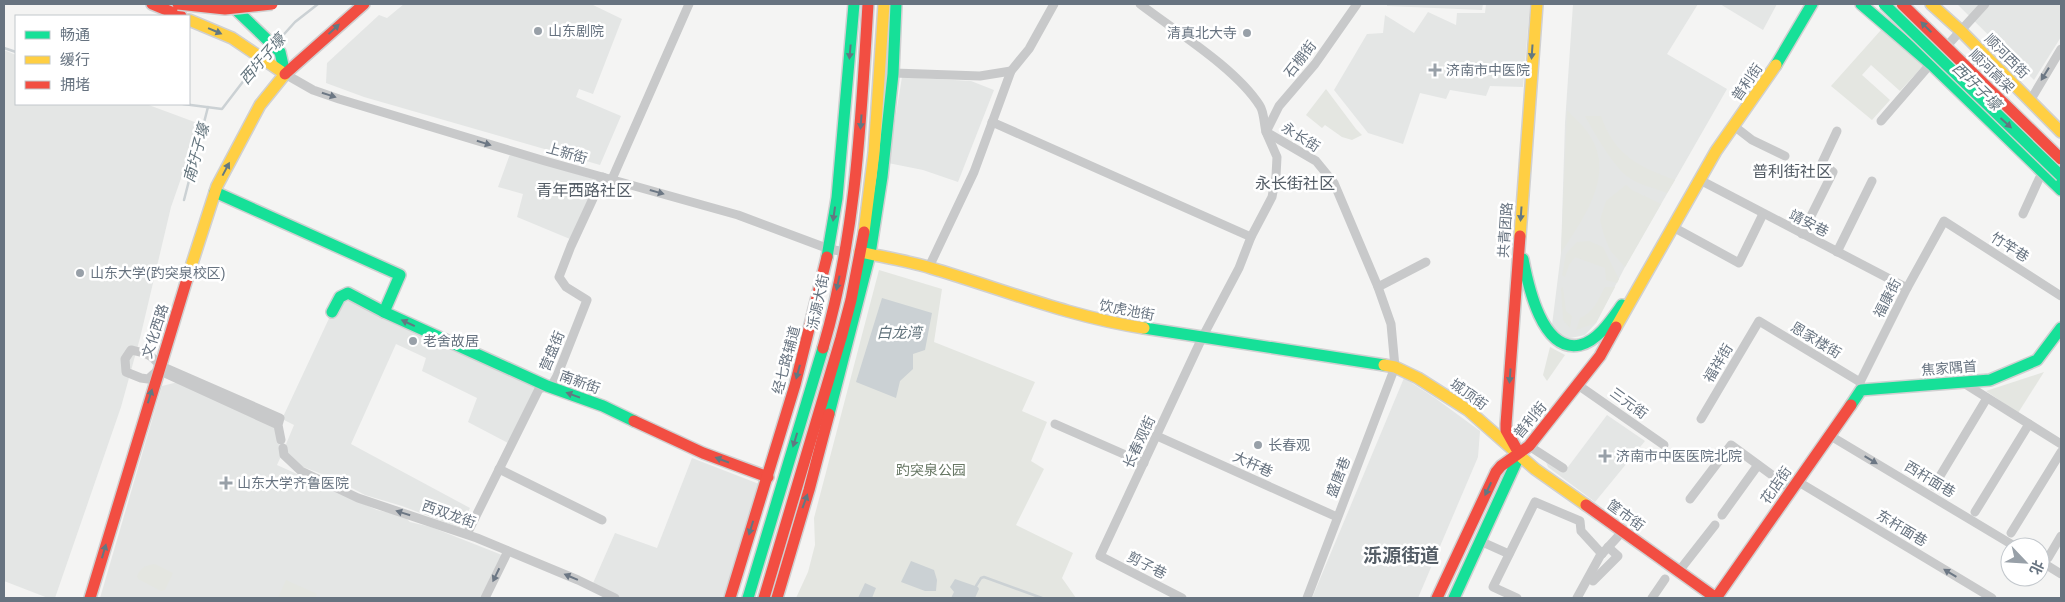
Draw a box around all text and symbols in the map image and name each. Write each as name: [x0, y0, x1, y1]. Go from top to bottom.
legend: [15, 15, 190, 105]
one-way arrow: [1920, 21, 1932, 33]
one-way arrow: [328, 23, 340, 35]
place label: 山东剧院: [548, 23, 604, 39]
marker: 山东剧院: [532, 25, 544, 37]
place label: 清真北大寺: [1167, 25, 1237, 41]
text: 畅通: [60, 26, 90, 43]
one-way arrow: [208, 27, 223, 35]
marker: 清真北大寺: [1241, 27, 1253, 39]
water label: 西圩子壕: [236, 29, 290, 87]
street label: 顺河西街: [1982, 31, 2032, 81]
street label: 石棚街: [1281, 38, 1319, 80]
one-way arrow: [846, 45, 854, 61]
one-way arrow: [1528, 45, 1536, 61]
street label: 顺河高架: [1966, 46, 2018, 96]
text: 缓行: [60, 51, 90, 68]
water label: 西圩子壕: [1950, 59, 2007, 115]
street label: 普利街: [1728, 60, 1766, 104]
place label: 济南市中医院: [1446, 62, 1530, 78]
marker: 济南市中医院: [1428, 63, 1442, 77]
one-way arrow: [2040, 68, 2050, 81]
text: 拥堵: [60, 76, 90, 93]
one-way arrow: [321, 92, 336, 100]
one-way arrow: [857, 115, 865, 131]
one-way arrow: [2000, 118, 2013, 129]
water label: 南圩子壕: [180, 119, 213, 184]
street label: 永长街: [1279, 119, 1323, 155]
one-way arrow: [477, 139, 492, 147]
street label: 上新街: [545, 140, 589, 166]
one-way arrow: [222, 161, 230, 176]
district label: 普利街社区: [1752, 163, 1832, 180]
district label: 永长街社区: [1255, 175, 1335, 192]
district label: 青年西路社区: [536, 182, 632, 199]
one-way arrow: [650, 188, 665, 196]
street label: 共青团路: [1495, 202, 1515, 258]
one-way arrow: [830, 206, 838, 222]
street label: 靖安巷: [1787, 206, 1831, 240]
one-way arrow: [1517, 207, 1525, 223]
street label: 竹竿巷: [1988, 229, 2032, 265]
place label: 山东大学(趵突泉校区): [90, 265, 225, 281]
marker: 山东大学(趵突泉校区): [74, 267, 86, 279]
street label: 泺源大街: [804, 273, 832, 331]
one-way arrow: [834, 275, 842, 290]
street label: 福康街: [1870, 276, 1904, 320]
street label: 饮虎池街: [1098, 297, 1156, 323]
street label: 文化西路: [139, 302, 171, 360]
one-way arrow: [401, 319, 415, 327]
street label: 恩家楼街: [1788, 319, 1844, 361]
street label: 经七路辅道: [769, 324, 803, 396]
water label: 白龙湾: [876, 324, 924, 341]
street label: 营盘街: [536, 329, 568, 373]
place label: 老舍故居: [423, 333, 479, 349]
marker: 老舍故居: [407, 335, 419, 347]
street label: 福祥街: [1700, 341, 1736, 385]
street label: 焦家隅首: [1921, 358, 1977, 378]
one-way arrow: [794, 365, 802, 380]
street label: 南新街: [558, 367, 602, 397]
one-way arrow: [1505, 369, 1513, 385]
street label: 城顶街: [1447, 375, 1491, 413]
street label: 三元街: [1607, 384, 1651, 422]
one-way arrow: [147, 388, 155, 403]
one-way arrow: [565, 391, 580, 399]
street label: 普利街: [1510, 399, 1550, 441]
street label: 长春观街: [1120, 413, 1158, 471]
one-way arrow: [791, 432, 799, 447]
place label: 长春观: [1268, 437, 1310, 453]
marker: 长春观: [1252, 439, 1264, 451]
street label: 大杆巷: [1231, 448, 1275, 480]
place label: 济南市中医医院北院: [1616, 448, 1742, 464]
marker: 济南市中医医院北院: [1598, 449, 1612, 463]
one-way arrow: [715, 455, 729, 463]
street label: 盛唐巷: [1323, 455, 1353, 499]
one-way arrow: [1864, 455, 1877, 464]
street label: 西杆面巷: [1902, 458, 1958, 500]
park label: 趵突泉公园: [896, 462, 966, 478]
street label: 花店街: [1757, 463, 1795, 507]
place label: 山东大学齐鲁医院: [237, 475, 349, 491]
marker: 山东大学齐鲁医院: [219, 476, 233, 490]
one-way arrow: [1484, 482, 1492, 496]
one-way arrow: [801, 493, 809, 508]
street label: 筐市街: [1604, 496, 1648, 534]
street label: 西双龙街: [420, 497, 478, 531]
street label: 东杆面巷: [1874, 507, 1930, 549]
one-way arrow: [395, 508, 410, 516]
one-way arrow: [747, 521, 755, 536]
north arrow: [2000, 537, 2050, 587]
one-way arrow: [100, 544, 108, 559]
district label: 泺源街道: [1363, 545, 1439, 566]
street label: 剪子巷: [1125, 548, 1169, 582]
text: 北: [2027, 558, 2047, 577]
one-way arrow: [492, 567, 500, 582]
one-way arrow: [1944, 569, 1957, 578]
one-way arrow: [564, 573, 578, 581]

